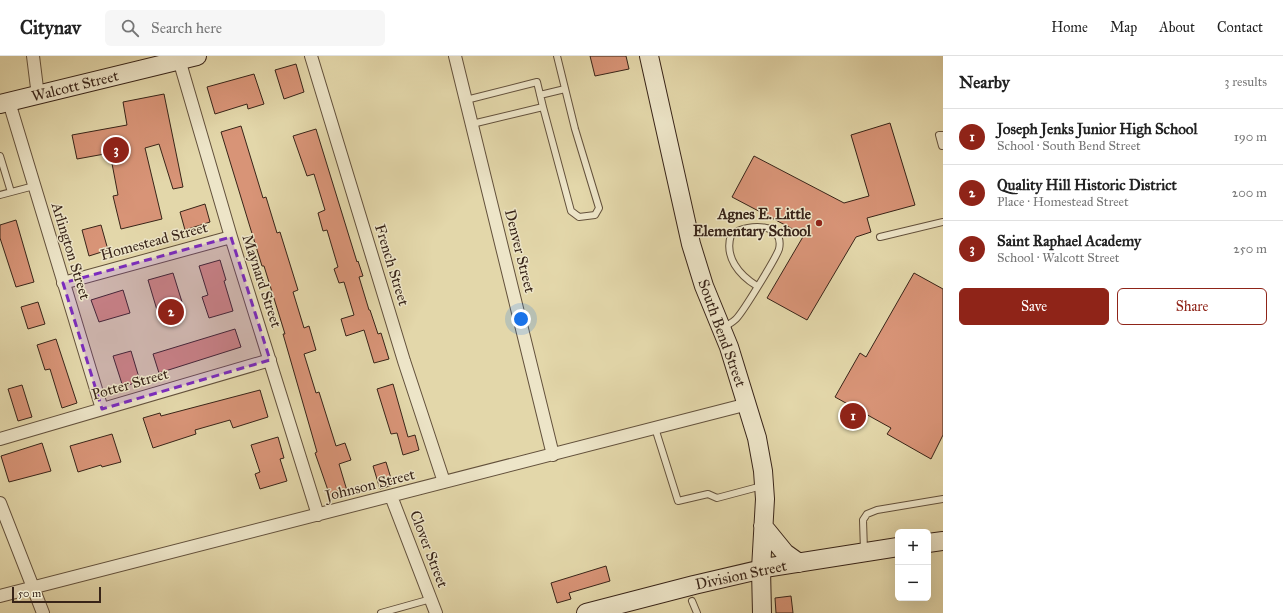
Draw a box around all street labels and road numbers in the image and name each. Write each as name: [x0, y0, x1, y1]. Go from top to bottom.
street label: Walcott Street: [30, 66, 121, 105]
street label: Arlington Street: [47, 199, 95, 302]
street label: Denver Street: [501, 207, 539, 295]
street label: Homestead Street: [98, 218, 210, 264]
street label: French Street: [371, 222, 413, 309]
street label: Maynard Street: [239, 232, 286, 330]
street label: South Bend Street: [694, 277, 750, 390]
street label: Potter Street: [90, 364, 171, 404]
street label: Johnson Street: [321, 465, 418, 506]
street label: Clover Street: [406, 508, 452, 591]
street label: Division Street: [694, 556, 789, 593]

